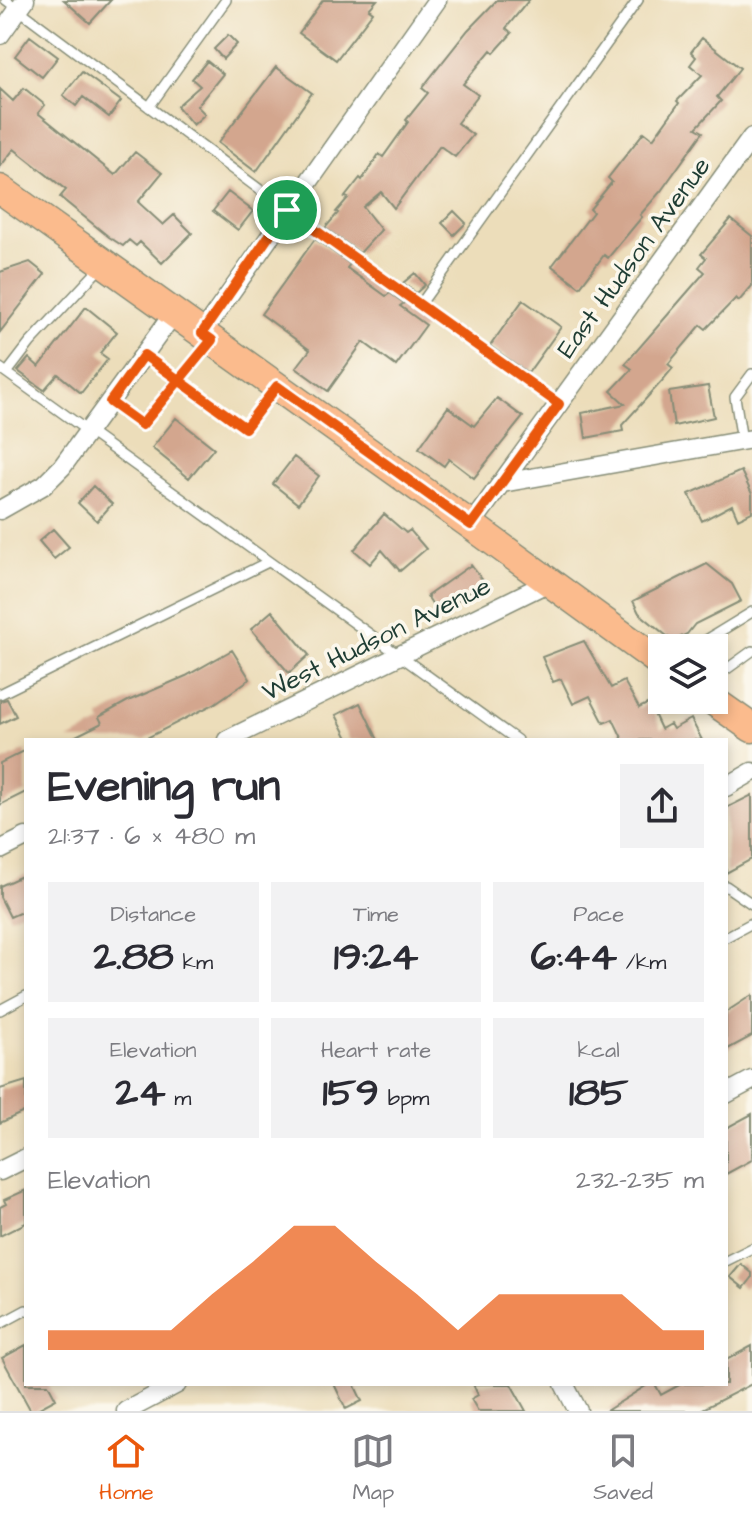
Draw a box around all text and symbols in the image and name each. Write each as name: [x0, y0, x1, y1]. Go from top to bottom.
street label: East Hudson Avenue: [549, 150, 719, 365]
pin: [253, 176, 321, 244]
icon: arrive: [265, 188, 309, 232]
street label: West Hudson Avenue: [256, 568, 497, 710]
map controls: [648, 634, 728, 714]
button: layers: [648, 634, 728, 714]
text: Evening run: [48, 757, 280, 818]
button: share: [620, 764, 704, 848]
text: 21:37 · 6 × 480 m: [48, 818, 255, 854]
text: Distance: [111, 899, 196, 930]
text: Time: [353, 899, 399, 930]
text: Pace: [573, 899, 624, 930]
text: 2.88: [93, 930, 174, 985]
text: 19:24: [334, 930, 418, 985]
text: 6:44: [531, 930, 617, 985]
text: km: [174, 947, 213, 978]
text: /km: [617, 947, 667, 978]
text: Elevation: [110, 1035, 197, 1066]
text: Heart rate: [321, 1035, 431, 1066]
text: kcal: [578, 1035, 620, 1066]
text: 24: [115, 1066, 165, 1121]
text: 159: [323, 1066, 379, 1121]
text: 185: [569, 1066, 628, 1121]
text: m: [165, 1083, 191, 1114]
text: bpm: [379, 1083, 429, 1114]
text: Elevation: [48, 1162, 150, 1198]
text: 232–235 m: [576, 1162, 704, 1198]
tab: Home: [99, 1429, 154, 1508]
tab: Map: [351, 1429, 395, 1508]
tab: Saved: [593, 1429, 653, 1508]

